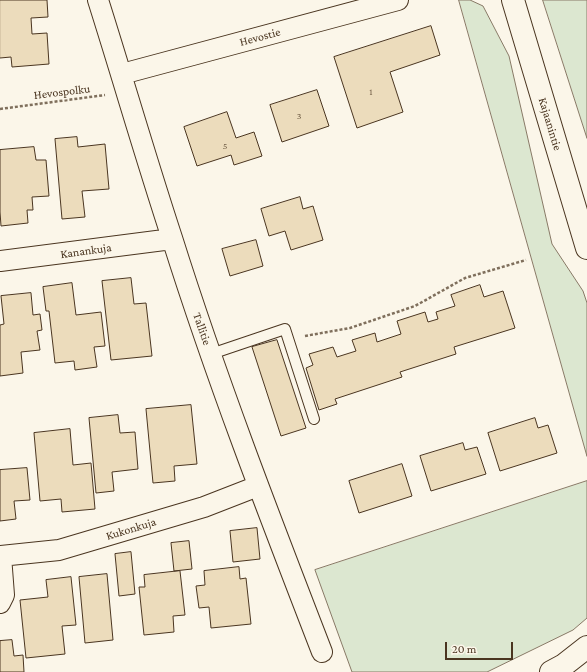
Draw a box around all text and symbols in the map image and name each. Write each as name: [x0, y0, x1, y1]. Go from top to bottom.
street label: Hevostie: [238, 25, 282, 49]
street label: Hevospolku: [33, 81, 91, 103]
house number: 1: [369, 86, 373, 98]
street label: Kajaanintie: [535, 96, 565, 152]
house number: 3: [297, 110, 301, 122]
house number: 5: [223, 140, 227, 152]
street label: Kanankuja: [60, 240, 112, 262]
street label: Tallitie: [190, 311, 214, 347]
street label: Kukonkuja: [104, 515, 158, 543]
scale bar: [447, 634, 515, 660]
text: 20 m: [452, 642, 476, 656]

